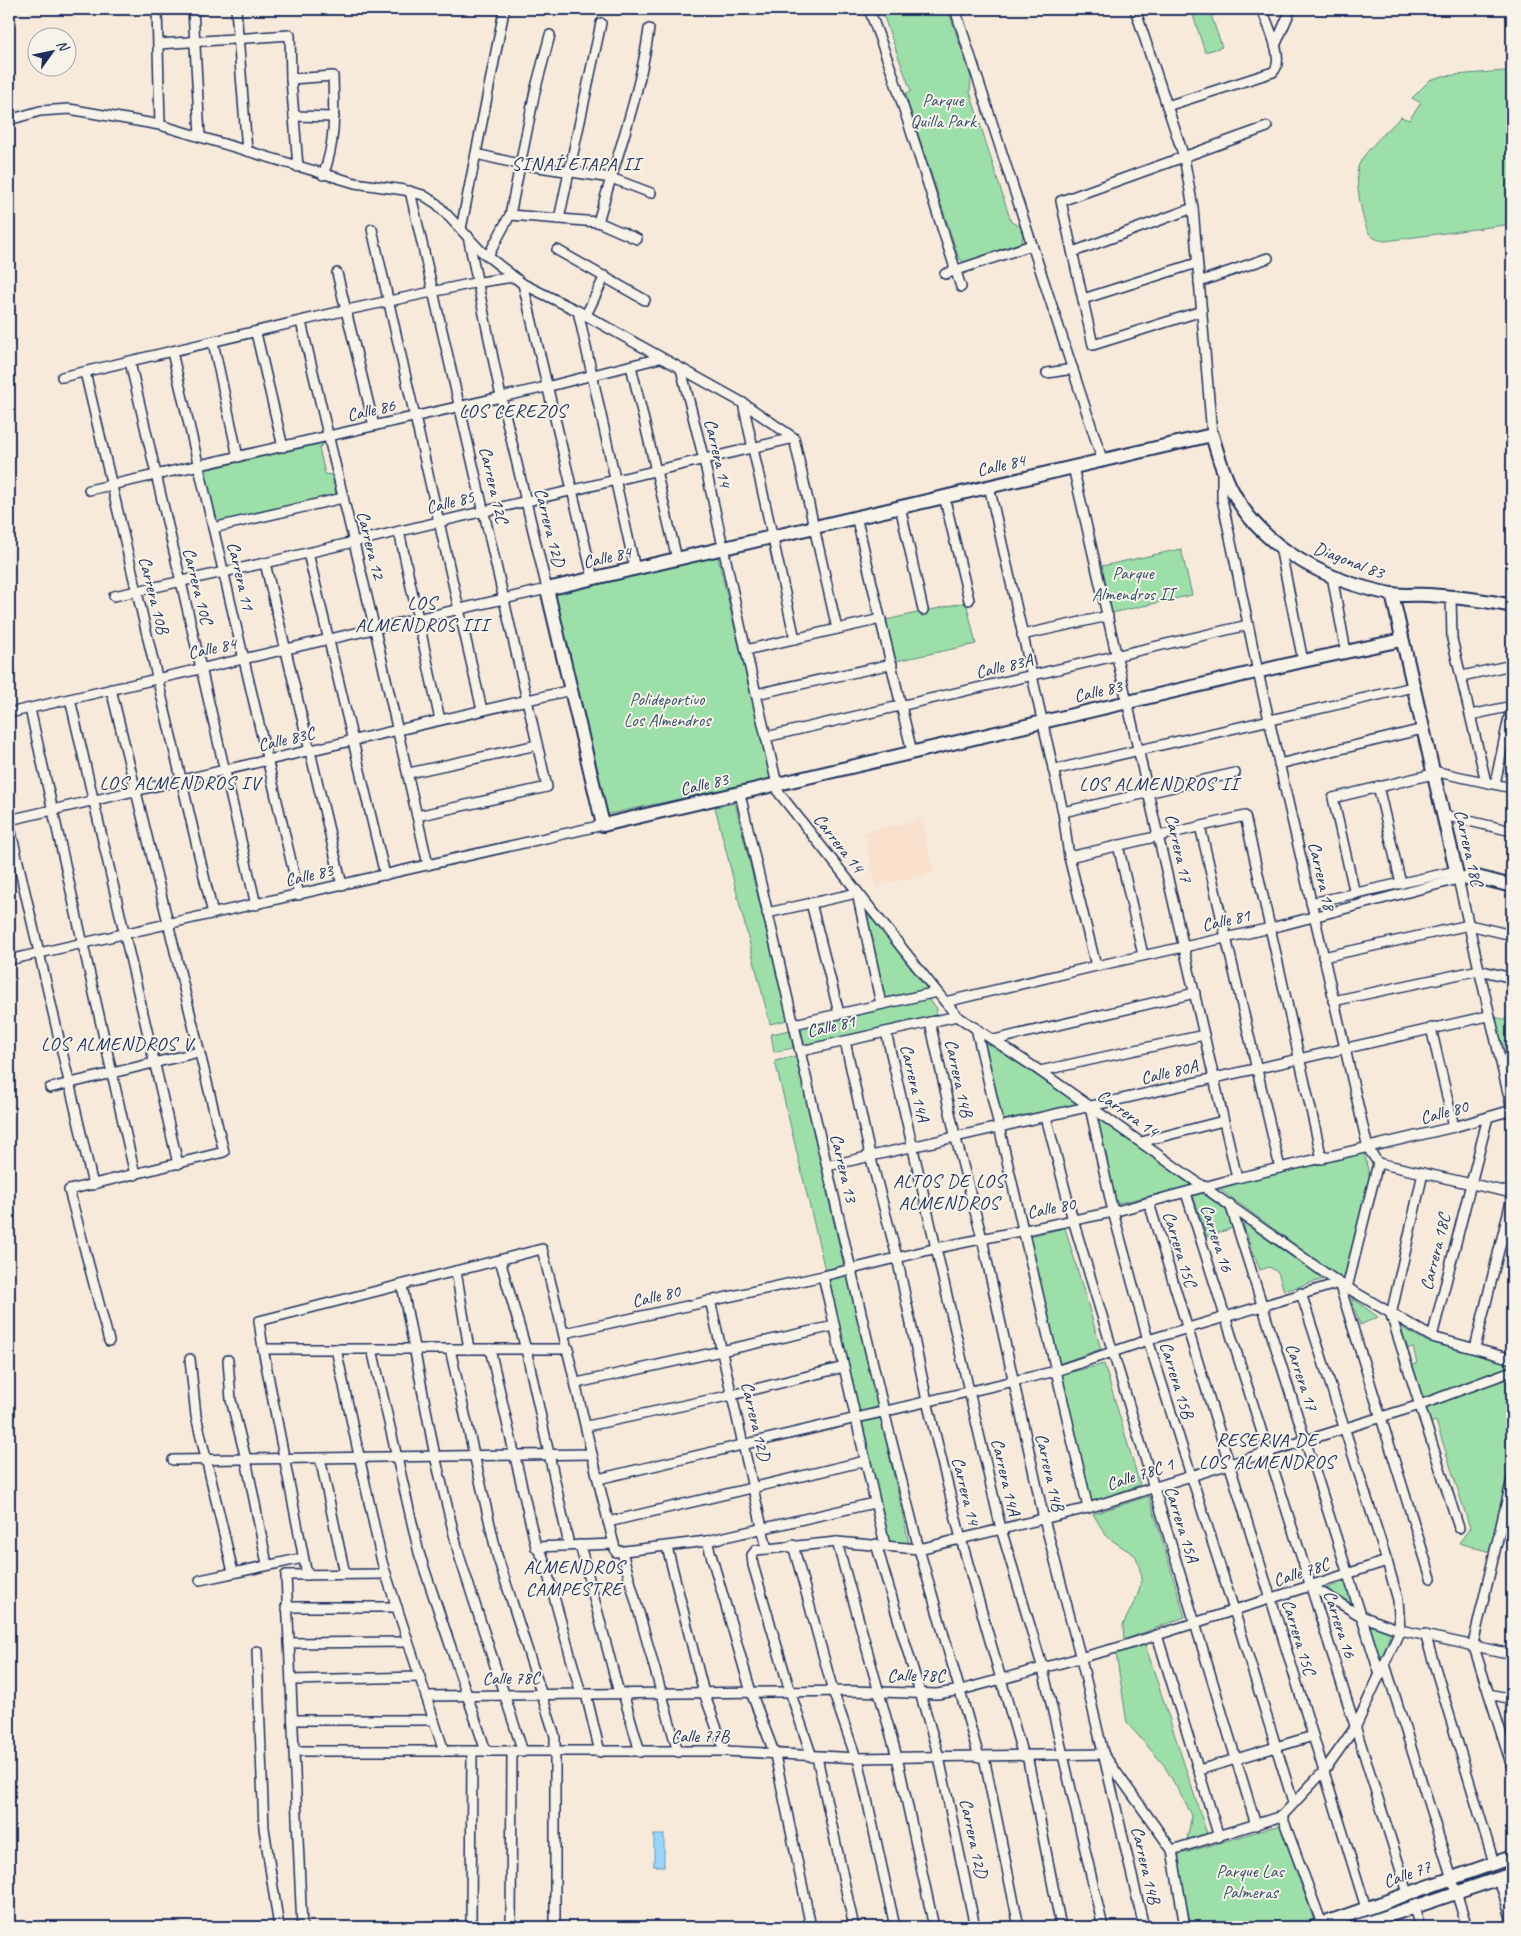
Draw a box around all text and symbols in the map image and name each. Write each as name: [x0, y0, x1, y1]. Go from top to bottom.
north arrow: [28, 28, 78, 78]
text: N: [53, 37, 73, 55]
park label: Parque Quilla Park: [910, 89, 977, 132]
district label: SINAÍ ETAPA II: [511, 152, 644, 176]
street label: Calle 86: [345, 394, 398, 426]
district label: LOS CEREZOS: [459, 399, 570, 423]
street label: Carrera 14: [699, 417, 737, 491]
street label: Carrera 12C: [474, 444, 514, 528]
street label: Calle 84: [975, 448, 1029, 481]
street label: Calle 85: [424, 485, 477, 519]
street label: Carrera 12D: [530, 486, 571, 570]
street label: Carrera 12: [352, 509, 391, 583]
street label: Diagonal 83: [1311, 537, 1389, 584]
street label: Carrera 11: [222, 540, 260, 613]
street label: Calle 84: [581, 540, 635, 573]
street label: Carrera 10C: [178, 545, 219, 629]
street label: Carrera 10B: [134, 554, 175, 638]
park label: Parque Almendros II: [1092, 562, 1178, 605]
district label: LOS ALMENDROS III: [355, 591, 492, 637]
street label: Calle 84: [186, 632, 240, 664]
street label: Calle 83A: [973, 649, 1036, 683]
street label: Calle 83: [1072, 674, 1126, 707]
park label: Polideportivo Los Almendros: [624, 688, 712, 731]
street label: Calle 83C: [256, 721, 319, 756]
street label: Calle 83: [678, 767, 732, 800]
district label: LOS ALMENDROS IV: [99, 771, 263, 795]
district label: LOS ALMENDROS II: [1079, 772, 1242, 796]
street label: Carrera 18C: [1449, 807, 1489, 891]
street label: Carrera 14: [809, 809, 870, 879]
street label: Carrera 17: [1160, 812, 1198, 885]
street label: Carrera 18: [1303, 840, 1341, 914]
street label: Calle 83: [283, 858, 337, 891]
street label: Calle 81: [1200, 904, 1253, 936]
street label: Calle 81: [805, 1010, 858, 1042]
district label: LOS ALMENDROS V: [41, 1032, 196, 1056]
street label: Carrera 14B: [940, 1037, 978, 1120]
street label: Carrera 14A: [895, 1042, 935, 1125]
street label: Calle 80A: [1138, 1055, 1201, 1089]
street label: Carrera 14: [1093, 1084, 1164, 1143]
street label: Calle 80: [1418, 1095, 1472, 1129]
street label: Carrera 13: [825, 1132, 863, 1206]
district label: ALTOS DE LOS ALMENDROS: [893, 1169, 1008, 1215]
street label: Calle 80: [1025, 1192, 1079, 1223]
street label: Carrera 16: [1196, 1202, 1238, 1275]
street label: Carrera 15C: [1158, 1208, 1203, 1292]
street label: Carrera 18C: [1415, 1209, 1456, 1293]
street label: Calle 80: [630, 1279, 684, 1312]
street label: Carrera 15B: [1155, 1339, 1200, 1423]
street label: Carrera 17: [1281, 1341, 1323, 1414]
street label: Carrera 12D: [736, 1380, 776, 1464]
district label: RESERVA DE LOS ALMENDROS: [1199, 1428, 1338, 1474]
street label: Carrera 14B: [1030, 1431, 1070, 1515]
street label: Carrera 14A: [986, 1436, 1026, 1519]
street label: Calle 78C 1: [1103, 1452, 1177, 1495]
street label: Carrera 14: [947, 1455, 986, 1529]
street label: Carrera 15A: [1160, 1483, 1204, 1566]
street label: Calle 78C: [1270, 1552, 1334, 1591]
district label: ALMENDROS CAMPESTRE: [523, 1555, 627, 1601]
street label: Carrera 16: [1319, 1588, 1361, 1661]
street label: Carrera 15C: [1277, 1596, 1322, 1680]
street label: Calle 78C: [887, 1664, 947, 1686]
street label: Calle 78C: [482, 1666, 542, 1689]
street label: Calle 77B: [671, 1725, 731, 1747]
street label: Carrera 12D: [955, 1797, 993, 1881]
street label: Carrera 14B: [1126, 1824, 1166, 1908]
street label: Calle 77: [1380, 1855, 1435, 1893]
park label: Parque Las Palmeras: [1216, 1860, 1286, 1903]

